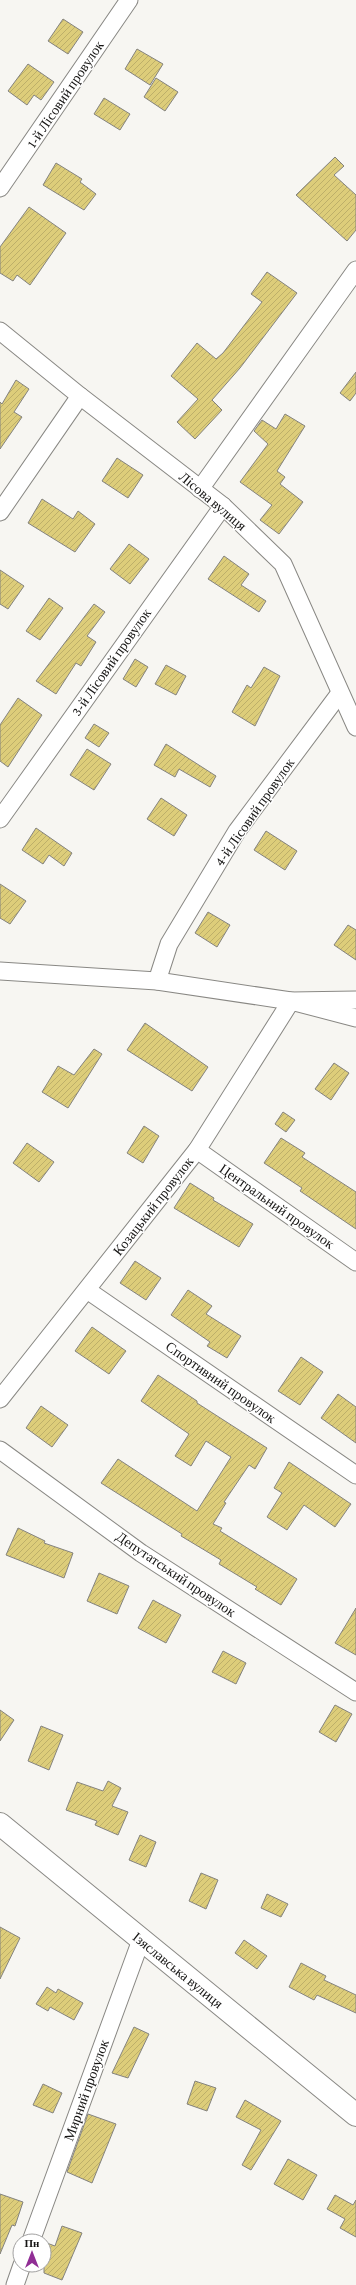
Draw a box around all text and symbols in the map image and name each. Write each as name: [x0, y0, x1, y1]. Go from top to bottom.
street label: 1-й Лісовий провулок: [23, 37, 107, 150]
street label: Лісова вулиця: [176, 468, 250, 534]
street label: 3-й Лісовий провулок: [68, 605, 154, 719]
street label: 4-й Лісовий провулок: [211, 755, 297, 869]
street label: Козацький провулок: [110, 1153, 197, 1258]
street label: Центральний провулок: [216, 1160, 338, 1252]
street label: Спортивний провулок: [163, 1338, 279, 1426]
street label: Депутатський провулок: [113, 1528, 239, 1620]
street label: Ізяславська вулиця: [130, 1929, 227, 2012]
street label: Мирний провулок: [60, 2037, 112, 2143]
north arrow: [12, 2233, 52, 2273]
text: Пн: [25, 2237, 40, 2249]

